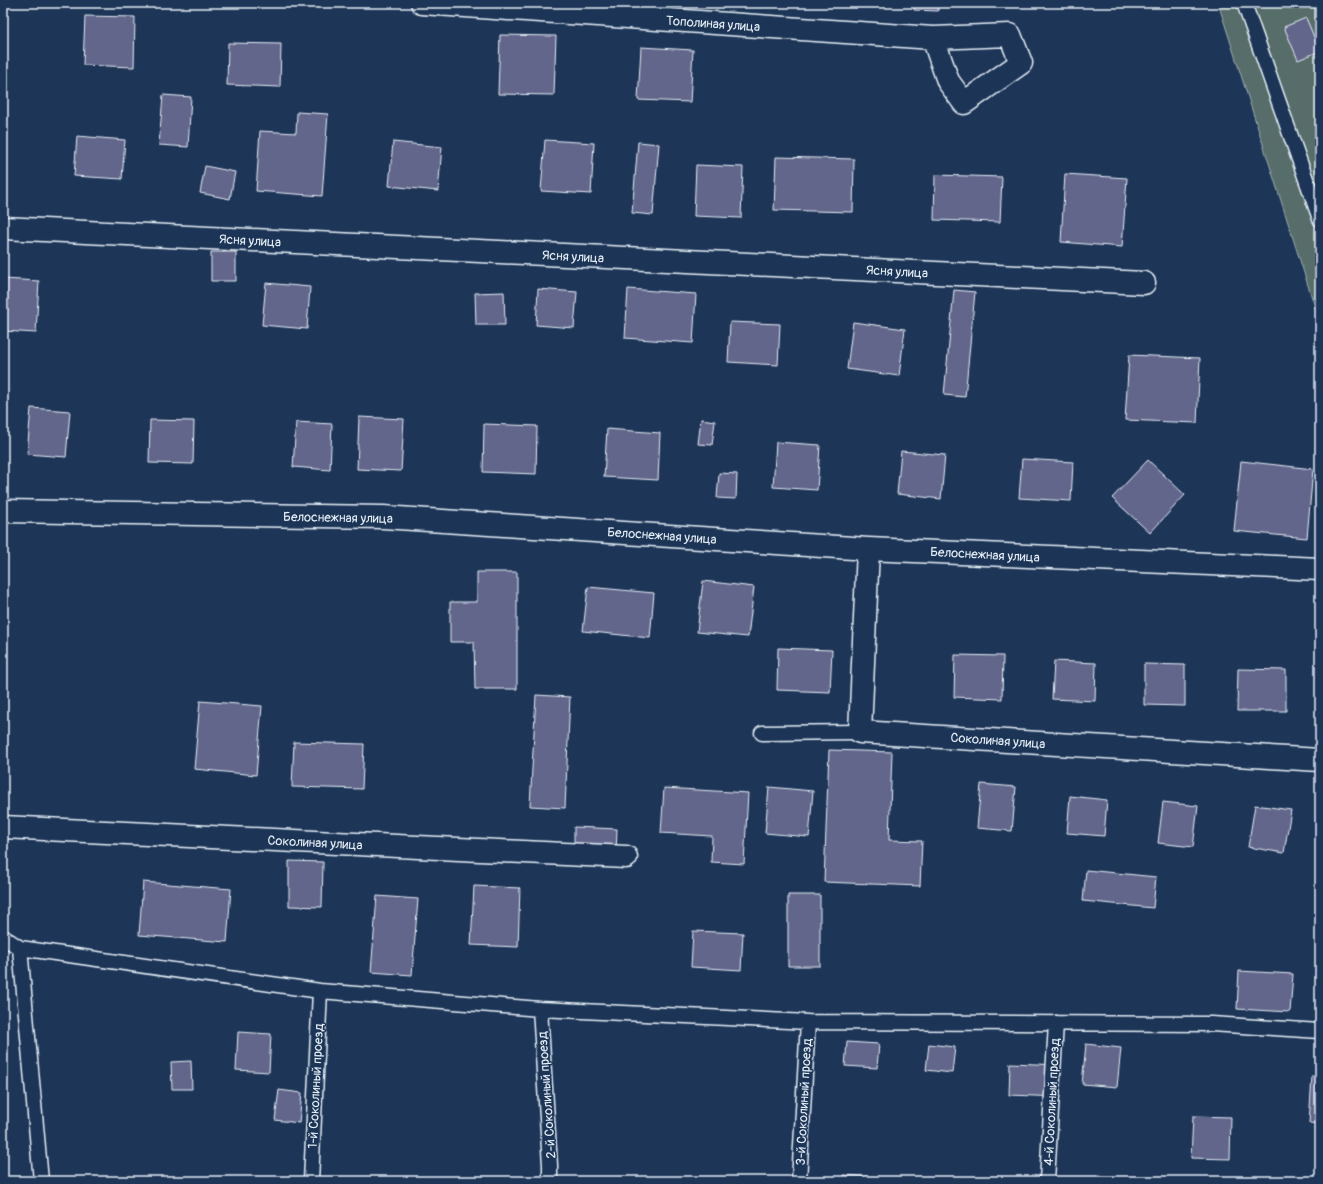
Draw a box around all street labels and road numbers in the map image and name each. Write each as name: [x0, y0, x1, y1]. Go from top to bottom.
street label: Тополиная улица: [665, 13, 761, 35]
street label: Ясня улица: [219, 231, 281, 251]
street label: Ясня улица: [542, 247, 604, 267]
street label: Ясня улица: [866, 262, 928, 282]
street label: Белоснежная улица: [283, 509, 393, 527]
street label: Белоснежная улица: [607, 524, 717, 548]
street label: Белоснежная улица: [930, 544, 1040, 566]
street label: Соколиная улица: [950, 730, 1046, 752]
street label: Соколиная улица: [267, 833, 363, 853]
street label: 1-й Соколиный проезд: [305, 1023, 327, 1149]
street label: 2-й Соколиный проезд: [535, 1031, 559, 1159]
street label: 3-й Соколиный проезд: [793, 1038, 815, 1166]
street label: 4-й Соколиный проезд: [1041, 1038, 1063, 1166]

